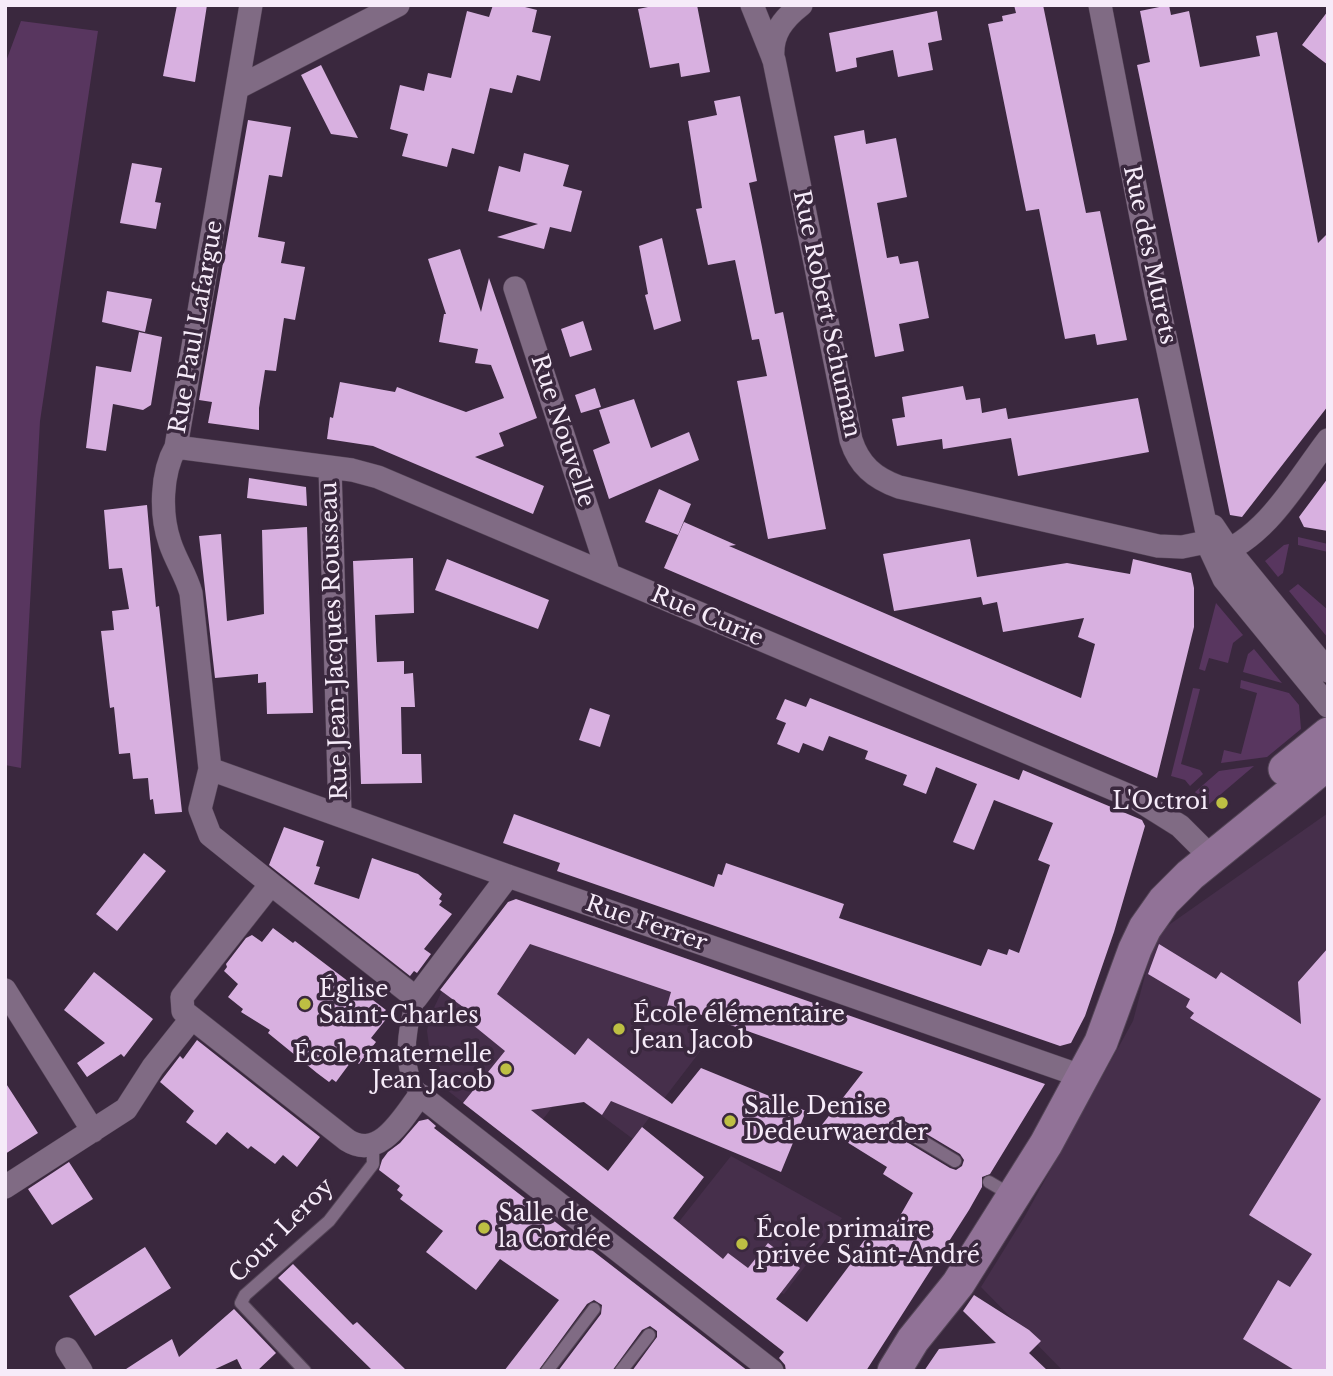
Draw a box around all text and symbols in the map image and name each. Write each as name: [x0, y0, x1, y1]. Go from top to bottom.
street label: Rue des Murets: [1117, 163, 1181, 347]
street label: Rue Robert Schuman: [786, 188, 866, 440]
street label: Rue Paul Lafargue: [165, 218, 229, 436]
street label: Rue Nouvelle: [524, 351, 600, 511]
street label: Rue Jean-Jacques Rousseau: [316, 481, 354, 801]
street label: Rue Curie: [647, 581, 767, 653]
place label: L'Octroi: [1112, 789, 1208, 817]
marker: L'Octroi: [1214, 795, 1230, 811]
street label: Rue Ferrer: [582, 890, 710, 958]
place label: Église Saint-Charles: [319, 977, 479, 1031]
marker: Église Saint-Charles: [297, 996, 313, 1012]
place label: École élémentaire Jean Jacob: [633, 1002, 845, 1056]
marker: École élémentaire Jean Jacob: [611, 1021, 627, 1037]
place label: École maternelle Jean Jacob: [293, 1042, 492, 1096]
marker: École maternelle Jean Jacob: [498, 1061, 514, 1077]
place label: Salle Denise Dedeurwaerder: [744, 1094, 928, 1148]
marker: Salle Denise Dedeurwaerder: [722, 1113, 738, 1129]
street label: Cour Leroy: [224, 1173, 340, 1289]
place label: Salle de la Cordée: [498, 1201, 611, 1255]
place label: École primaire privée Saint-André: [756, 1217, 980, 1271]
marker: Salle de la Cordée: [476, 1220, 492, 1236]
marker: École primaire privée Saint-André: [734, 1236, 750, 1252]

